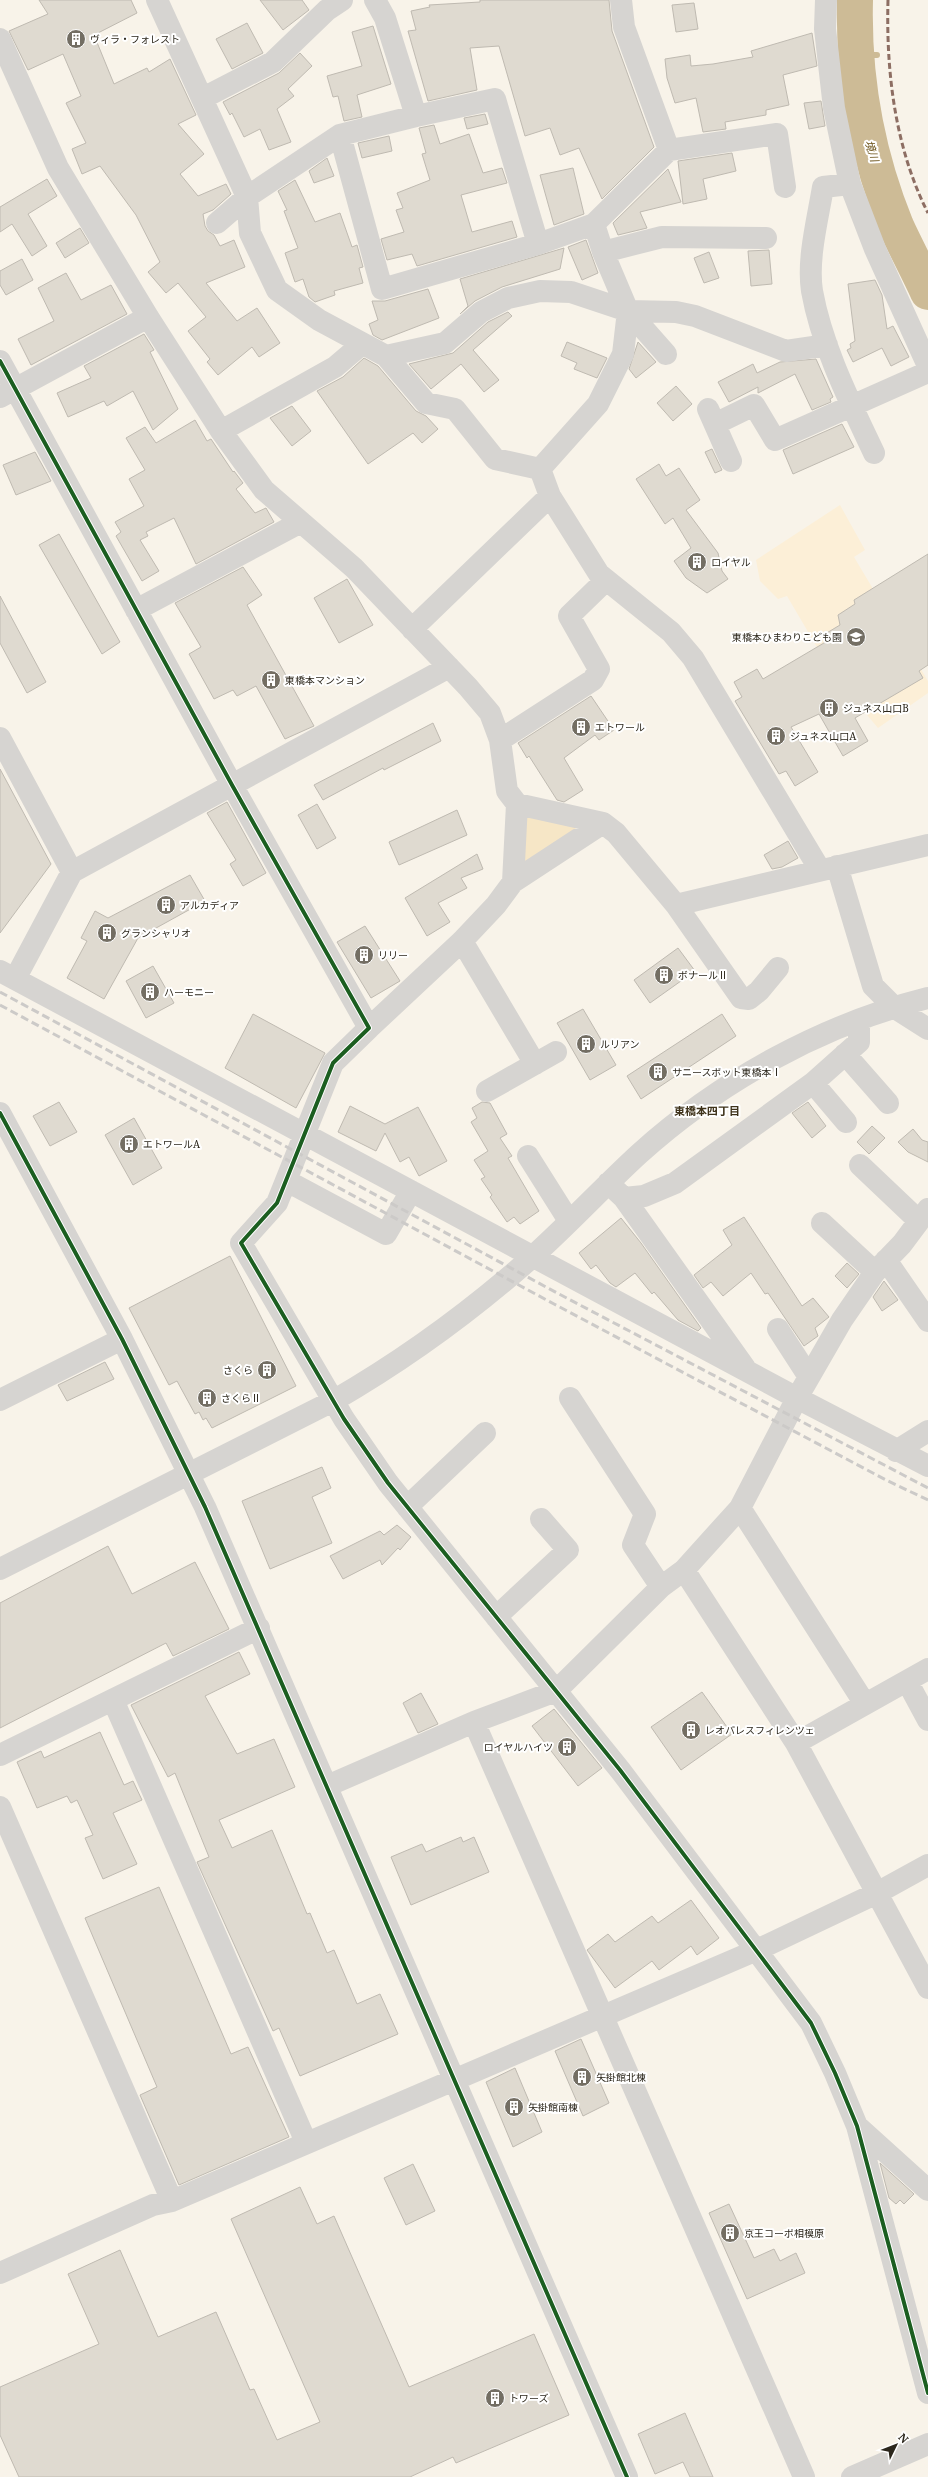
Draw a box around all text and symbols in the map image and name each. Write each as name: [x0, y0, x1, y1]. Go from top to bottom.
building icon: ヴィラ・フォレスト: [65, 28, 87, 50]
place label: ヴィラ・フォレスト: [90, 32, 180, 46]
water label: 境川: [862, 138, 883, 164]
building icon: ロイヤル: [686, 551, 708, 573]
place label: ロイヤル: [711, 555, 751, 569]
school or university icon: 東橋本ひまわりこども園: [845, 626, 867, 648]
place label: 東橋本ひまわりこども園: [732, 630, 842, 644]
building icon: 東橋本マンション: [260, 669, 282, 691]
place label: 東橋本マンション: [285, 673, 365, 687]
building icon: ジュネス山口B: [818, 697, 840, 719]
place label: ジュネス山口B: [843, 701, 909, 715]
building icon: エトワール: [570, 716, 592, 738]
place label: エトワール: [595, 720, 645, 734]
building icon: ジュネス山口A: [765, 725, 787, 747]
place label: ジュネス山口A: [790, 729, 857, 743]
building icon: アルカディア: [155, 894, 177, 916]
place label: アルカディア: [180, 898, 239, 912]
building icon: グランシャリオ: [96, 922, 118, 944]
place label: グランシャリオ: [121, 926, 191, 940]
building icon: リリー: [353, 944, 375, 966]
place label: リリー: [378, 948, 408, 962]
building icon: ボナールⅡ: [653, 964, 675, 986]
place label: ボナールⅡ: [678, 968, 728, 982]
building icon: ハーモニー: [139, 981, 161, 1003]
place label: ハーモニー: [164, 985, 214, 999]
building icon: ルリアン: [575, 1033, 597, 1055]
place label: ルリアン: [600, 1037, 640, 1051]
building icon: サニースポット東橋本Ⅰ: [647, 1061, 669, 1083]
place label: サニースポット東橋本Ⅰ: [672, 1065, 782, 1079]
district label: 東橋本四丁目: [674, 1103, 740, 1118]
building icon: エトワールA: [118, 1133, 140, 1155]
place label: エトワールA: [143, 1137, 201, 1151]
building icon: さくら: [256, 1359, 278, 1381]
place label: さくら: [223, 1363, 253, 1377]
building icon: さくらⅡ: [196, 1387, 218, 1409]
place label: さくらⅡ: [221, 1391, 261, 1405]
building icon: レオパレスフィレンツェ: [680, 1719, 702, 1741]
place label: レオパレスフィレンツェ: [705, 1723, 815, 1737]
building icon: ロイヤルハイツ: [556, 1736, 578, 1758]
place label: ロイヤルハイツ: [484, 1740, 553, 1754]
building icon: 矢掛館北棟: [571, 2066, 593, 2088]
place label: 矢掛館北棟: [596, 2070, 646, 2084]
building icon: 矢掛館南棟: [503, 2096, 525, 2118]
place label: 矢掛館南棟: [528, 2100, 578, 2114]
building icon: 京王コーポ相模原: [719, 2222, 741, 2244]
place label: 京王コーポ相模原: [744, 2226, 824, 2240]
building icon: トワーズ: [484, 2387, 506, 2409]
place label: トワーズ: [509, 2391, 549, 2405]
north arrow: [876, 2425, 916, 2465]
text: N: [895, 2430, 912, 2446]

